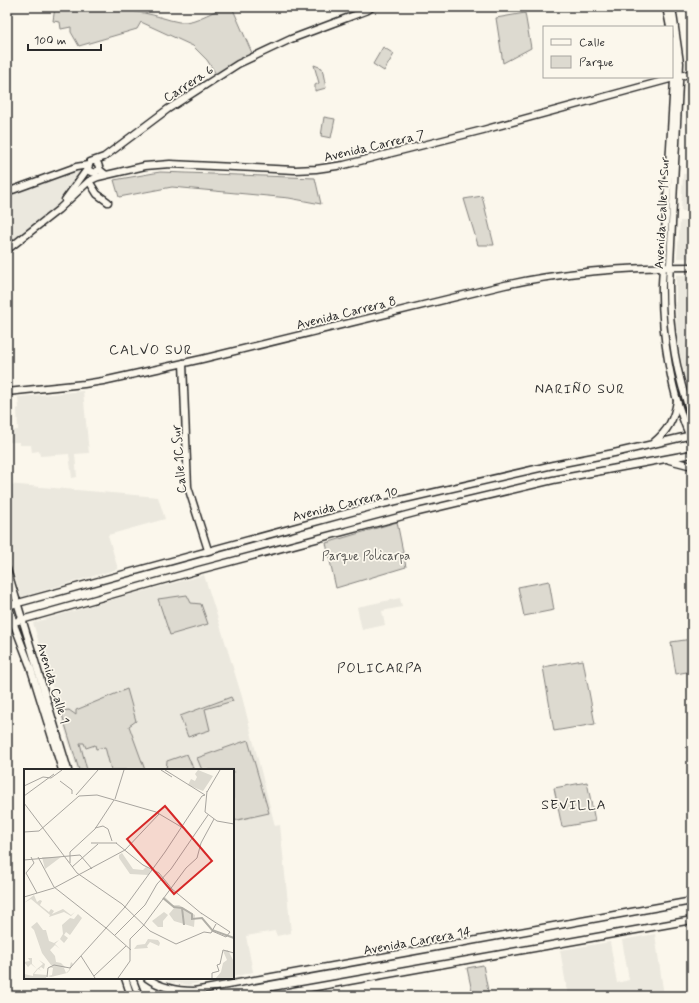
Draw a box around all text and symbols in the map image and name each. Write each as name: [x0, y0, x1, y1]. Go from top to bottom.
scale bar: [28, 26, 101, 52]
legend: [543, 26, 673, 78]
text: 100 m: [34, 33, 66, 49]
text: Calle: [579, 35, 605, 51]
text: Parque: [579, 55, 614, 71]
street label: Carrera 6: [161, 62, 217, 107]
street label: Avenida Carrera 7: [322, 127, 427, 166]
street label: Avenida Calle 11 Sur: [651, 156, 674, 269]
street label: Avenida Carrera 8: [295, 293, 398, 334]
district label: CALVO SUR: [109, 341, 193, 359]
district label: NARIÑO SUR: [535, 380, 625, 398]
street label: Calle 1C Sur: [168, 423, 191, 494]
street label: Avenida Carrera 10: [291, 483, 400, 526]
park label: Parque Policarpa: [322, 548, 410, 565]
street label: Avenida Calle 1: [32, 641, 73, 726]
district label: POLICARPA: [337, 659, 423, 677]
inset map: [24, 769, 234, 979]
district label: SEVILLA: [541, 796, 607, 814]
street label: Avenida Carrera 14: [362, 924, 472, 959]

